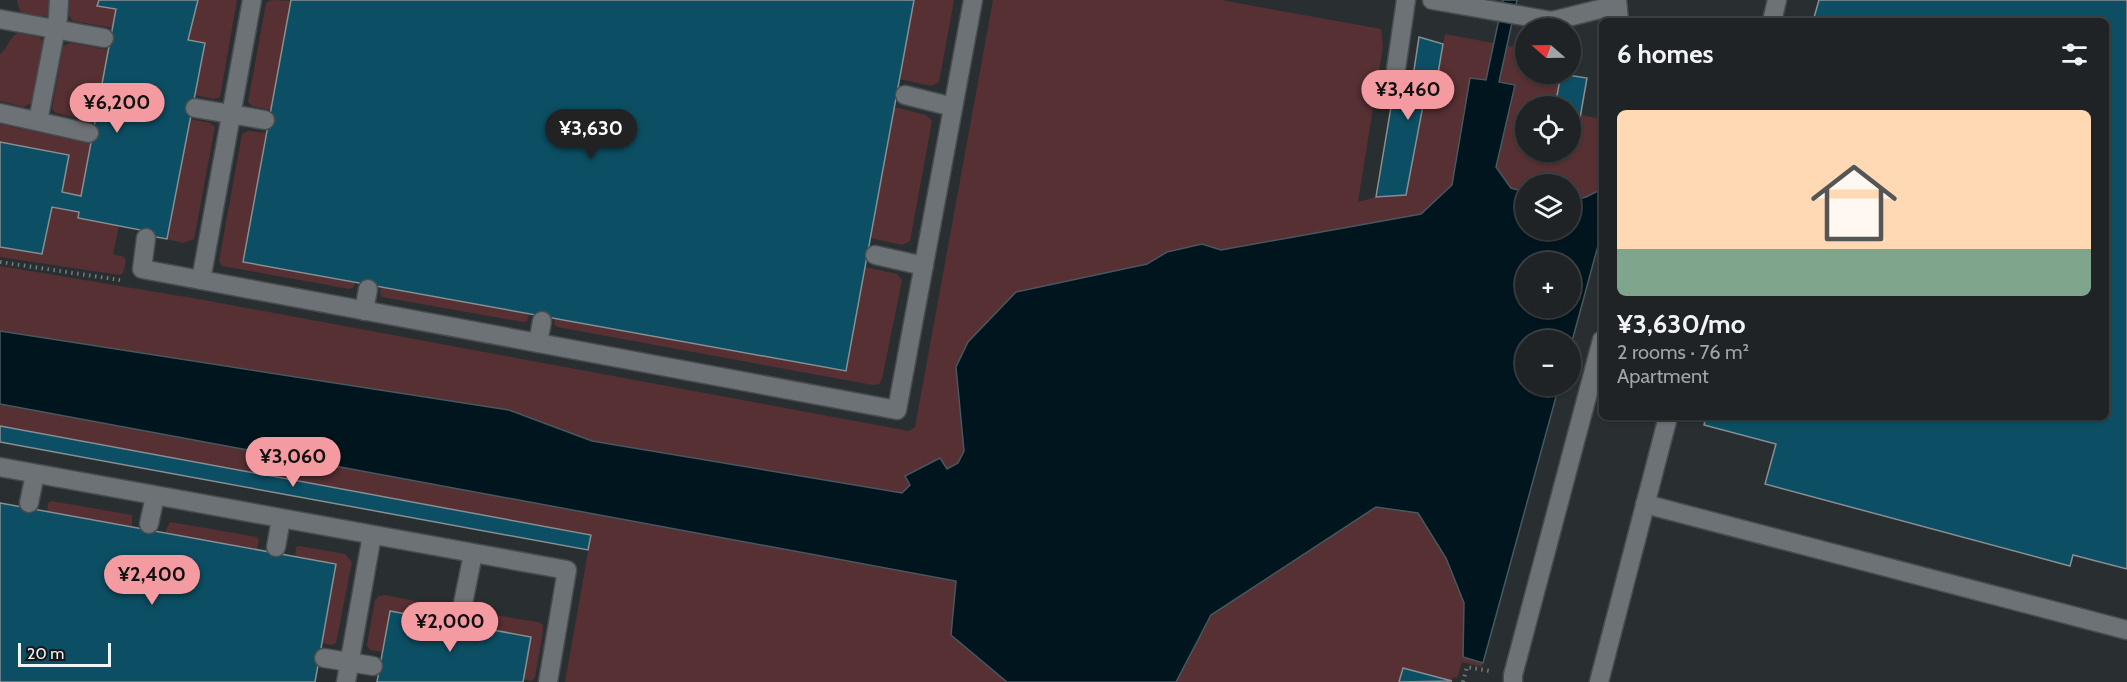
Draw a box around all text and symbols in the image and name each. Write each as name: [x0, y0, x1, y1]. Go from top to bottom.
north arrow: [1515, 18, 1581, 84]
map controls: [1515, 18, 1581, 396]
text: 6 homes: [1617, 38, 1714, 70]
icon: filters: [2058, 38, 2091, 71]
pin: ¥3,460: [1359, 70, 1457, 121]
text: ¥3,460: [1375, 77, 1441, 101]
pin: ¥6,200: [68, 83, 166, 134]
text: ¥6,200: [84, 90, 150, 114]
button: locate: [1515, 96, 1581, 162]
pin: ¥3,630: [542, 109, 640, 160]
text: ¥3,630: [559, 116, 623, 140]
icon: home: [1800, 149, 1908, 257]
button: layers: [1515, 174, 1581, 240]
button: +: [1515, 252, 1581, 318]
text: ¥3,630/mo: [1617, 308, 1745, 340]
button: −: [1515, 330, 1581, 396]
text: 2 rooms · 76 m²: [1617, 340, 1749, 364]
text: Apartment: [1617, 364, 1709, 388]
pin: ¥3,060: [244, 437, 342, 488]
text: ¥3,060: [260, 444, 326, 468]
pin: ¥2,400: [103, 555, 201, 606]
text: ¥2,400: [118, 562, 186, 586]
pin: ¥2,000: [401, 602, 499, 653]
text: ¥2,000: [415, 609, 485, 633]
scale bar: [18, 640, 111, 668]
text: 20 m: [27, 644, 64, 663]

